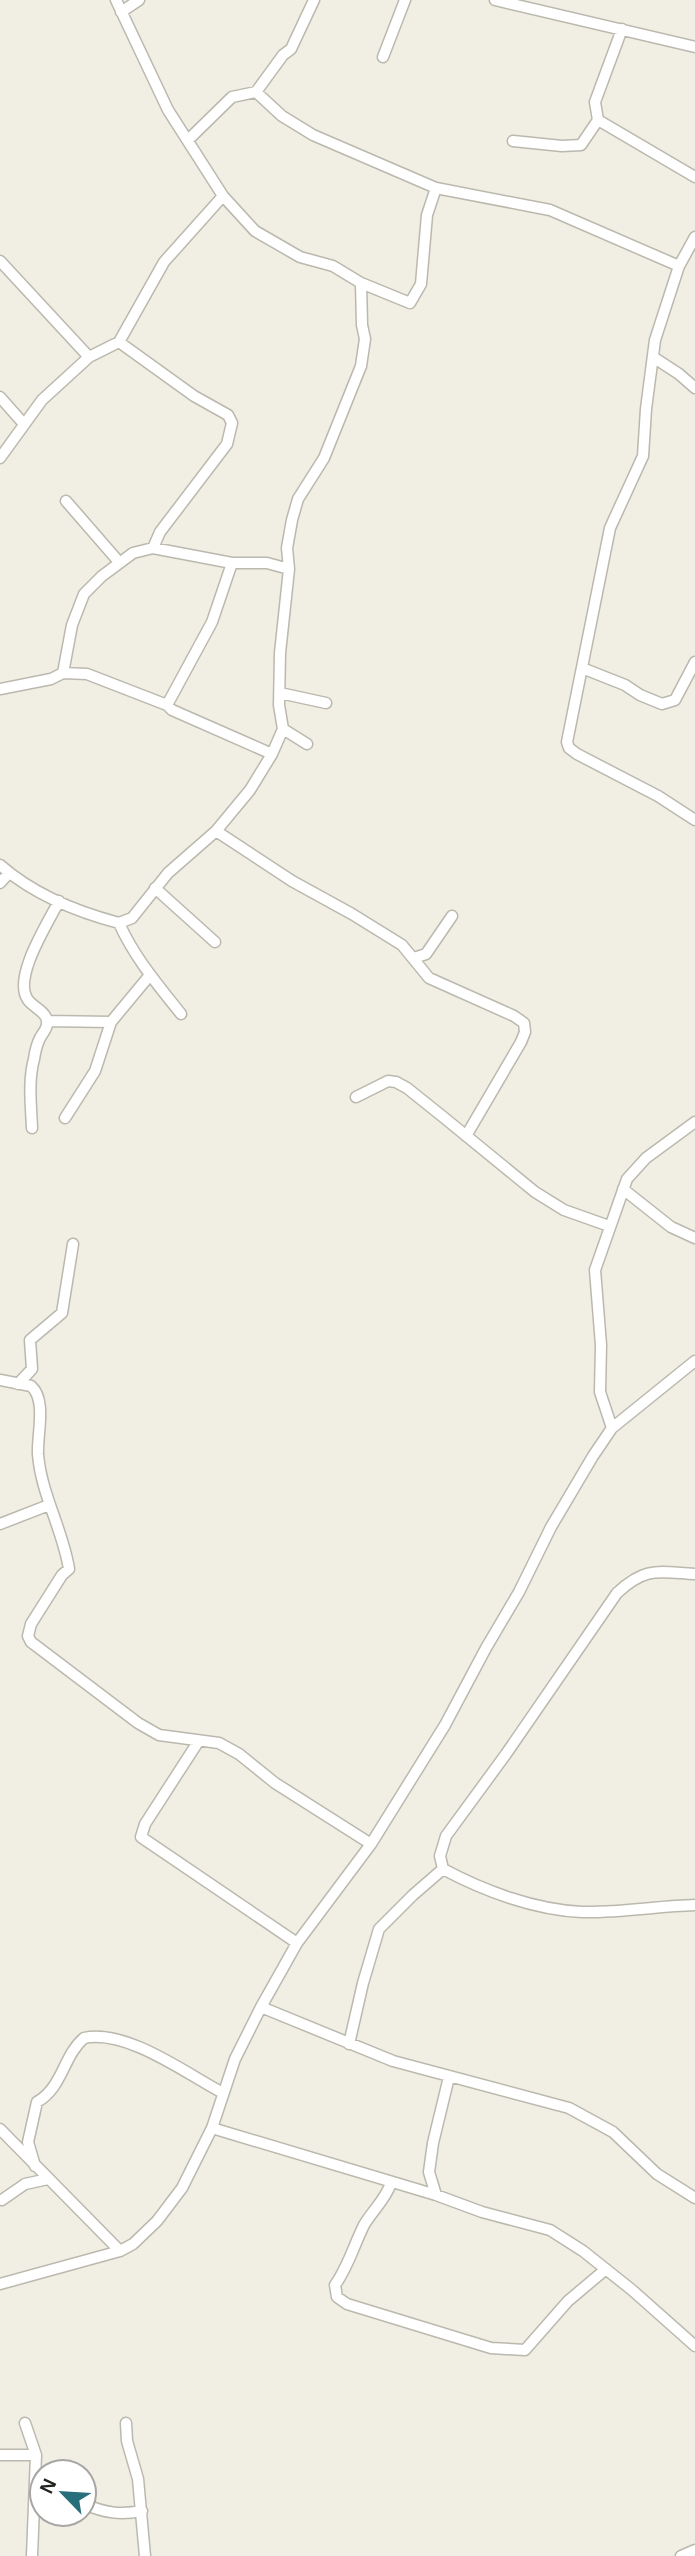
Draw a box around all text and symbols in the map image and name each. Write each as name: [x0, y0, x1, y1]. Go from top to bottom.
north arrow: [28, 2458, 98, 2528]
text: N: [36, 2475, 60, 2497]

